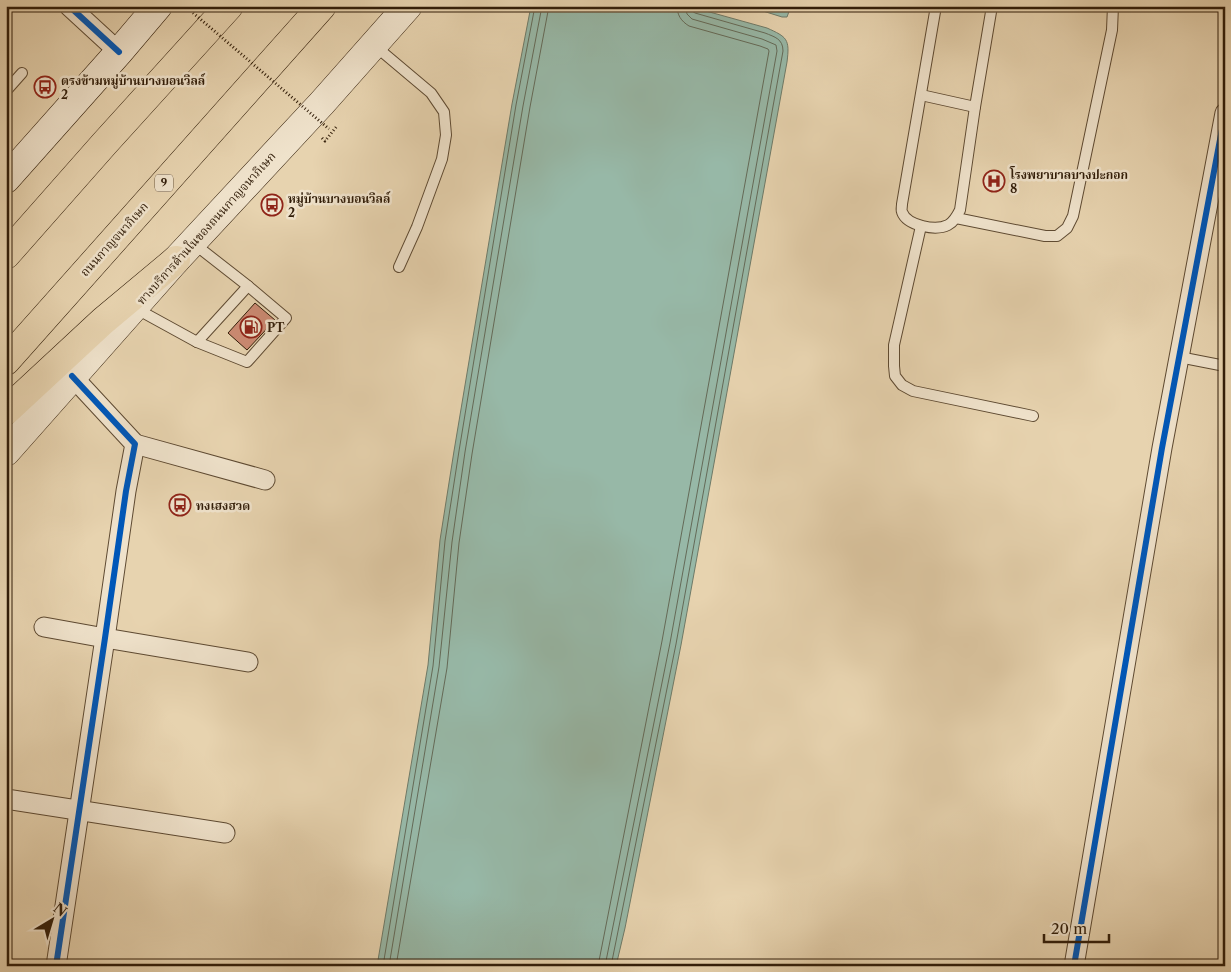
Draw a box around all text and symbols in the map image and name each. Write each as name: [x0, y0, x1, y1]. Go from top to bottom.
place label: ตรงข้ามหมู่บ้านบางบอนวิลล์ 2: [61, 73, 206, 102]
bus stop icon: ตรงข้ามหมู่บ้านบางบอนวิลล์ 2: [33, 75, 57, 99]
street label: ทางบริการด้านในของถนนกาญจนาภิเษก: [133, 148, 279, 307]
place label: โรงพยาบาลบางปะกอก 8: [1009, 166, 1128, 196]
hospital icon: โรงพยาบาลบางปะกอก 8: [982, 169, 1006, 193]
road number: 9: [155, 174, 173, 192]
place label: หมู่บ้านบางบอนวิลล์ 2: [288, 191, 391, 220]
bus stop icon: หมู่บ้านบางบอนวิลล์ 2: [260, 193, 284, 217]
street label: ถนนกาญจนาภิเษก: [77, 199, 151, 279]
fuel station icon: PT: [239, 315, 263, 339]
place label: PT: [267, 320, 285, 335]
bus stop icon: ทงเฮงฮวด: [168, 493, 192, 517]
place label: ทงเฮงฮวด: [196, 498, 250, 513]
north arrow: [28, 894, 78, 944]
text: N: [50, 899, 70, 921]
scale bar: [1044, 912, 1108, 944]
text: 20 m: [1051, 919, 1087, 938]

